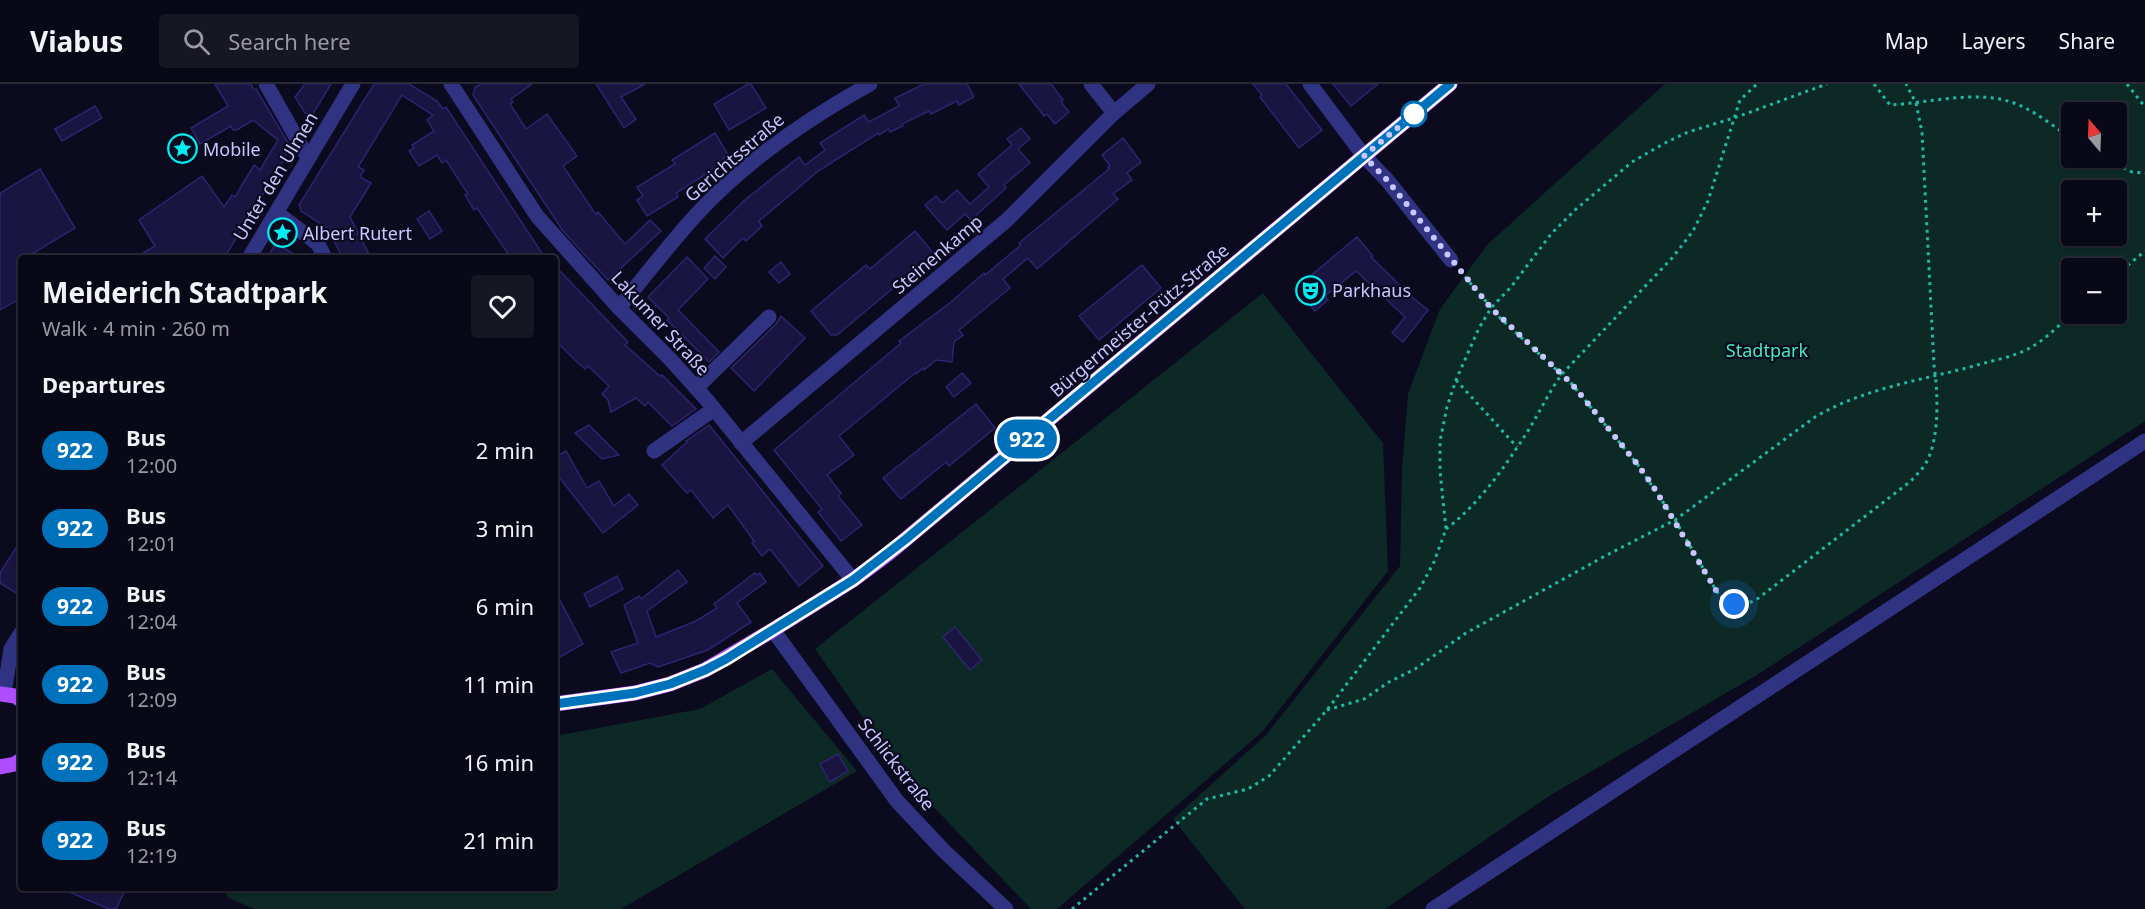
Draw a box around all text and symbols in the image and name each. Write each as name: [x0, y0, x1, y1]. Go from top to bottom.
search box: [159, 14, 579, 68]
text: Viabus: [30, 22, 123, 60]
icon: search: [180, 25, 213, 58]
text: Search here: [228, 26, 351, 56]
text: Map: [1885, 27, 1929, 55]
text: Layers: [1962, 27, 2026, 55]
text: Share: [2059, 27, 2115, 55]
unlabelled marker: [1401, 101, 1427, 127]
north arrow: [2061, 102, 2127, 168]
map controls: [2061, 102, 2127, 324]
street label: Unter den Ulmen: [227, 107, 323, 245]
street label: Gerichtsstraße: [679, 107, 789, 207]
place icon: Mobile: [166, 133, 198, 165]
place label: Mobile: [203, 137, 261, 161]
button: +: [2061, 180, 2127, 246]
street label: Steinenkamp: [887, 209, 987, 299]
place icon: Albert Rutert: [266, 217, 298, 249]
place label: Albert Rutert: [303, 221, 412, 245]
street label: Bürgermeister-Pütz-Straße: [1044, 238, 1234, 402]
button: −: [2061, 258, 2127, 324]
street label: Lakumer Straße: [606, 266, 716, 380]
text: Meiderich Stadtpark: [42, 273, 327, 311]
theatre icon: Parkhaus: [1295, 274, 1327, 306]
button: heart: [471, 275, 534, 338]
place label: Parkhaus: [1332, 278, 1411, 302]
text: Walk · 4 min · 260 m: [42, 315, 230, 342]
park label: Stadtpark: [1726, 338, 1809, 362]
text: Departures: [42, 369, 166, 399]
line badge: 922: [992, 420, 1062, 458]
text: Bus: [126, 422, 166, 452]
text: 922: [1009, 425, 1045, 453]
text: 2 min: [476, 435, 534, 465]
text: 922: [57, 436, 93, 464]
text: 12:00: [126, 452, 177, 479]
text: Bus: [126, 500, 166, 530]
text: 3 min: [476, 513, 534, 543]
text: 922: [57, 514, 93, 542]
text: 12:01: [126, 530, 177, 557]
text: Bus: [126, 578, 166, 608]
your location: [1719, 589, 1749, 619]
text: 6 min: [476, 591, 534, 621]
text: 922: [57, 592, 93, 620]
text: 12:04: [126, 608, 177, 635]
text: Bus: [126, 656, 166, 686]
text: 11 min: [463, 669, 534, 699]
text: 922: [57, 670, 93, 698]
text: 12:09: [126, 686, 177, 713]
street label: Schlickstraße: [853, 713, 941, 815]
text: Bus: [126, 734, 166, 764]
text: 16 min: [463, 747, 534, 777]
text: 922: [57, 748, 93, 776]
text: 12:14: [126, 764, 177, 791]
text: Bus: [126, 812, 166, 842]
text: 21 min: [463, 825, 534, 855]
text: 922: [57, 826, 93, 854]
text: 12:19: [126, 842, 177, 869]

